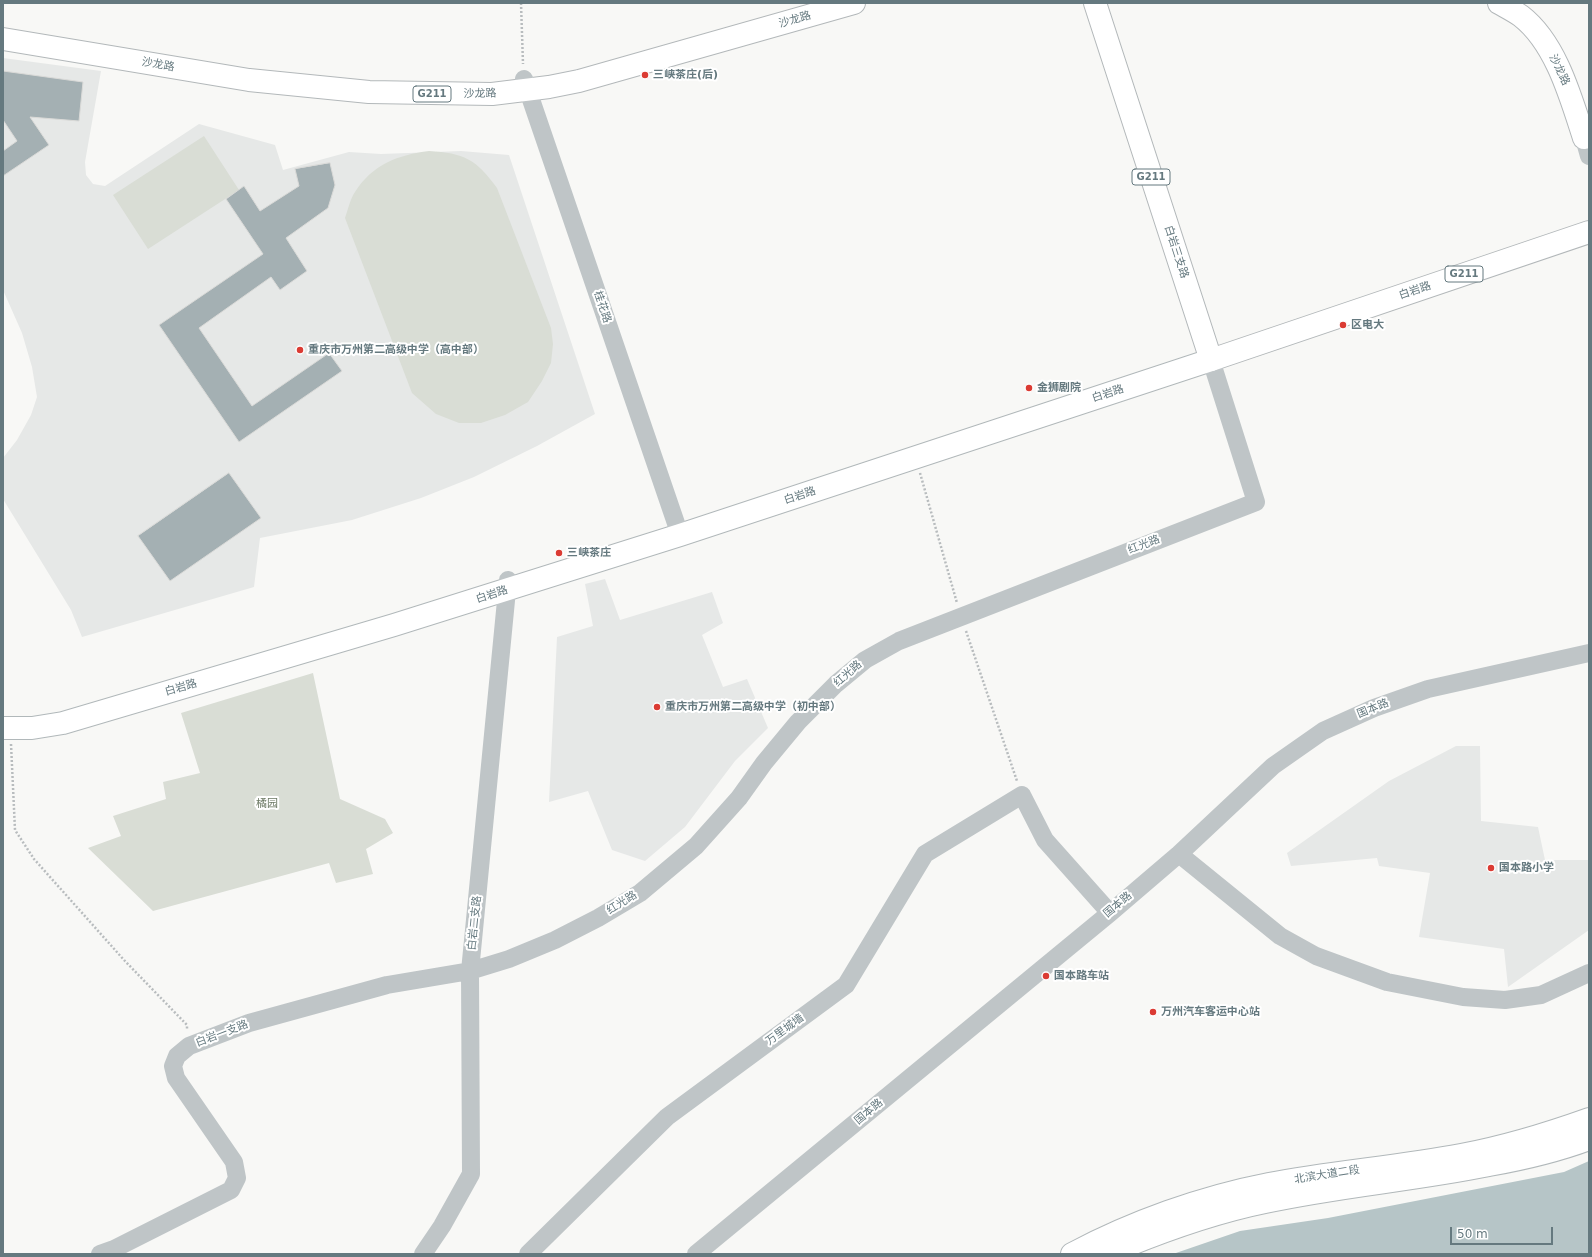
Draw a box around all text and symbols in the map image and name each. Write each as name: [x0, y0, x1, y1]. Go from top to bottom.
street label: 沙龙路: [777, 9, 813, 31]
street label: 沙龙路: [1546, 52, 1572, 88]
street label: 沙龙路: [141, 56, 175, 74]
place label: 三峡茶庄(后): [653, 68, 718, 82]
marker: 三峡茶庄(后): [640, 70, 650, 80]
road number: G211: [413, 86, 451, 102]
street label: 沙龙路: [463, 87, 497, 101]
road number: G211: [1132, 169, 1170, 185]
street label: 白岩三支路: [1161, 224, 1191, 280]
road number: G211: [1445, 266, 1483, 282]
street label: 白岩路: [1397, 279, 1433, 303]
street label: 桂花路: [590, 289, 614, 325]
place label: 区电大: [1351, 318, 1384, 332]
marker: 区电大: [1338, 320, 1348, 330]
place label: 重庆市万州第二高级中学（高中部）: [308, 343, 484, 357]
marker: 重庆市万州第二高级中学（高中部）: [295, 345, 305, 355]
place label: 金狮剧院: [1037, 381, 1081, 395]
marker: 金狮剧院: [1024, 383, 1034, 393]
street label: 白岩路: [1090, 383, 1126, 405]
street label: 白岩路: [782, 485, 818, 507]
street label: 红光路: [1126, 533, 1162, 557]
place label: 三峡茶庄: [567, 546, 611, 560]
marker: 三峡茶庄: [554, 548, 564, 558]
street label: 白岩路: [474, 584, 510, 606]
street label: 红光路: [831, 658, 865, 690]
street label: 白岩路: [163, 677, 199, 699]
street label: 国本路: [1355, 697, 1391, 721]
place label: 重庆市万州第二高级中学（初中部）: [665, 700, 841, 714]
marker: 重庆市万州第二高级中学（初中部）: [652, 702, 662, 712]
park label: 橘园: [256, 797, 278, 811]
place label: 国本路小学: [1499, 861, 1554, 875]
marker: 国本路小学: [1486, 863, 1496, 873]
street label: 红光路: [605, 889, 639, 917]
street label: 国本路: [1101, 889, 1135, 921]
street label: 白岩二支路: [466, 895, 484, 951]
place label: 国本路车站: [1054, 969, 1109, 983]
marker: 国本路车站: [1041, 971, 1051, 981]
place label: 万州汽车客运中心站: [1161, 1005, 1260, 1019]
marker: 万州汽车客运中心站: [1148, 1007, 1158, 1017]
street label: 万里城墙: [763, 1012, 807, 1048]
street label: 白岩一支路: [194, 1018, 250, 1050]
street label: 国本路: [852, 1096, 886, 1128]
street label: 北滨大道二段: [1293, 1163, 1361, 1187]
scale bar: [1452, 1219, 1555, 1245]
text: 50 m: [1457, 1227, 1488, 1241]

